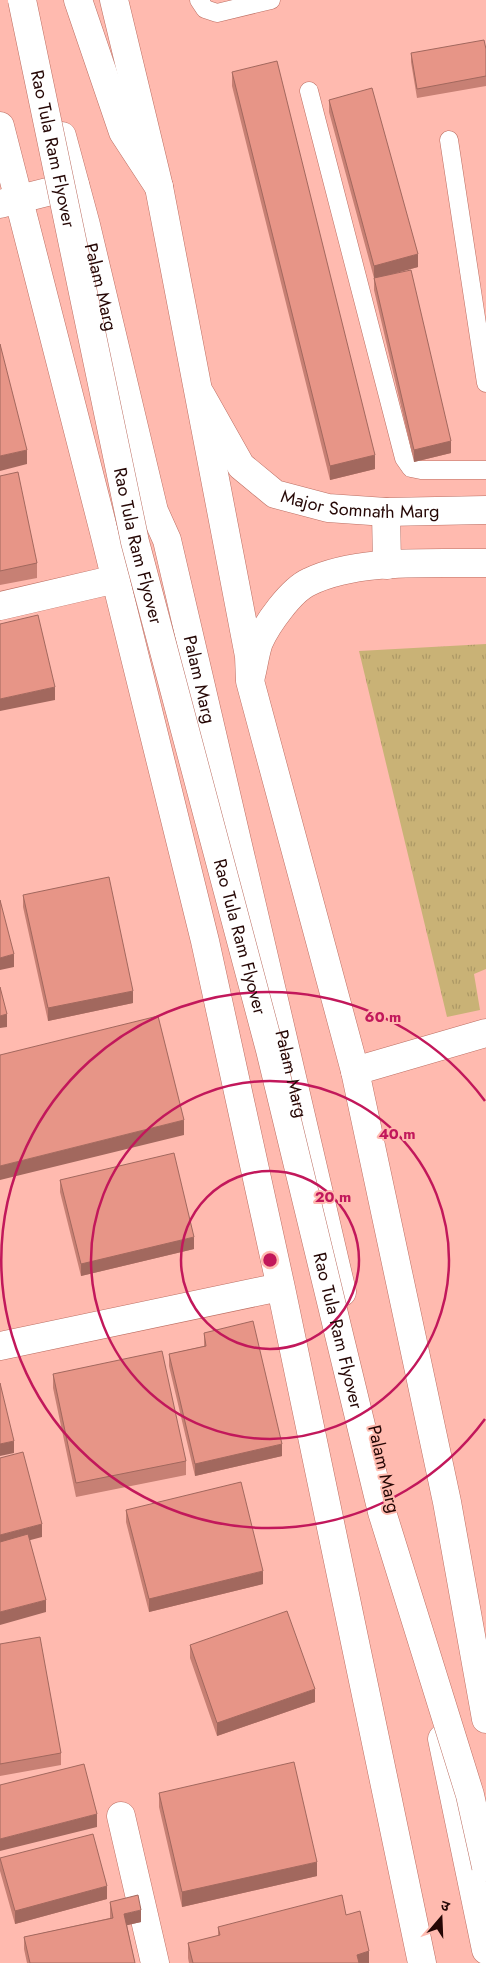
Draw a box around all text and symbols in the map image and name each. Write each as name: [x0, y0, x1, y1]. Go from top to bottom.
street label: Rao Tula Ram Flyover: [24, 68, 82, 231]
street label: Palam Marg: [78, 240, 124, 334]
street label: Rao Tula Ram Flyover: [107, 465, 169, 628]
street label: Major Somnath Marg: [278, 483, 440, 525]
street label: Palam Marg: [177, 633, 222, 726]
street label: Rao Tula Ram Flyover: [207, 856, 273, 1018]
text: 60 m: [365, 1006, 401, 1028]
street label: Palam Marg: [268, 1027, 314, 1120]
text: 40 m: [378, 1123, 416, 1145]
text: 20 m: [315, 1186, 351, 1208]
street label: Rao Tula Ram Flyover: [307, 1250, 370, 1412]
centre of rings: [261, 1251, 279, 1269]
street label: Palam Marg: [361, 1422, 407, 1516]
north arrow: [416, 1893, 466, 1943]
text: उ: [438, 1895, 453, 1917]

